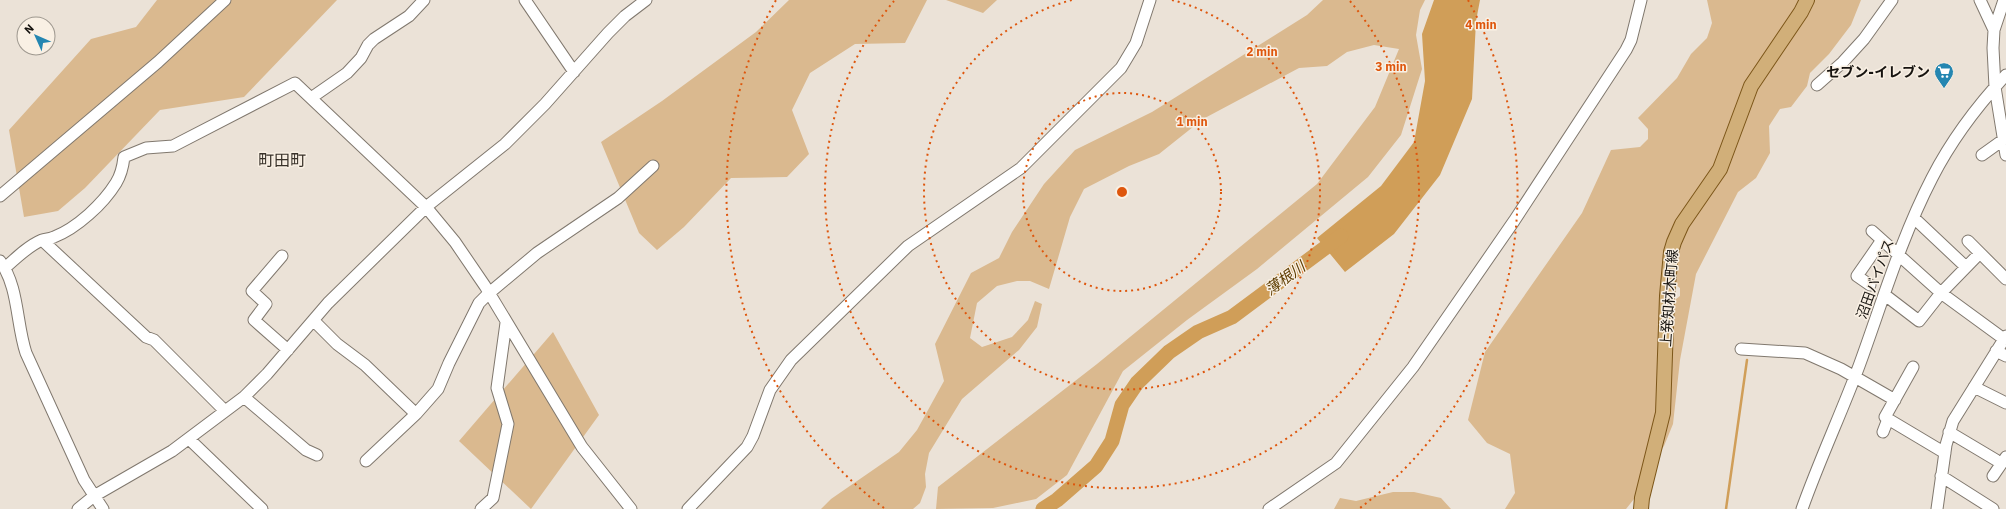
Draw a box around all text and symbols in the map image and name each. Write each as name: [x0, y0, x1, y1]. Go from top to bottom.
north arrow: [16, 16, 56, 56]
text: 4 min: [1465, 17, 1497, 32]
text: N: [21, 21, 37, 37]
text: 2 min: [1246, 44, 1278, 59]
text: 3 min: [1375, 59, 1407, 74]
supermarket icon: セブン-イレブン: [1933, 61, 1955, 89]
place label: セブン-イレブン: [1826, 63, 1930, 81]
text: 1 min: [1176, 114, 1208, 129]
district label: 町田町: [258, 150, 306, 170]
centre of rings: [1115, 185, 1129, 199]
street label: 沼田バイパス: [1852, 237, 1898, 321]
street label: 上発知材木町線: [1657, 248, 1681, 348]
water label: 薄根川: [1261, 256, 1310, 299]

